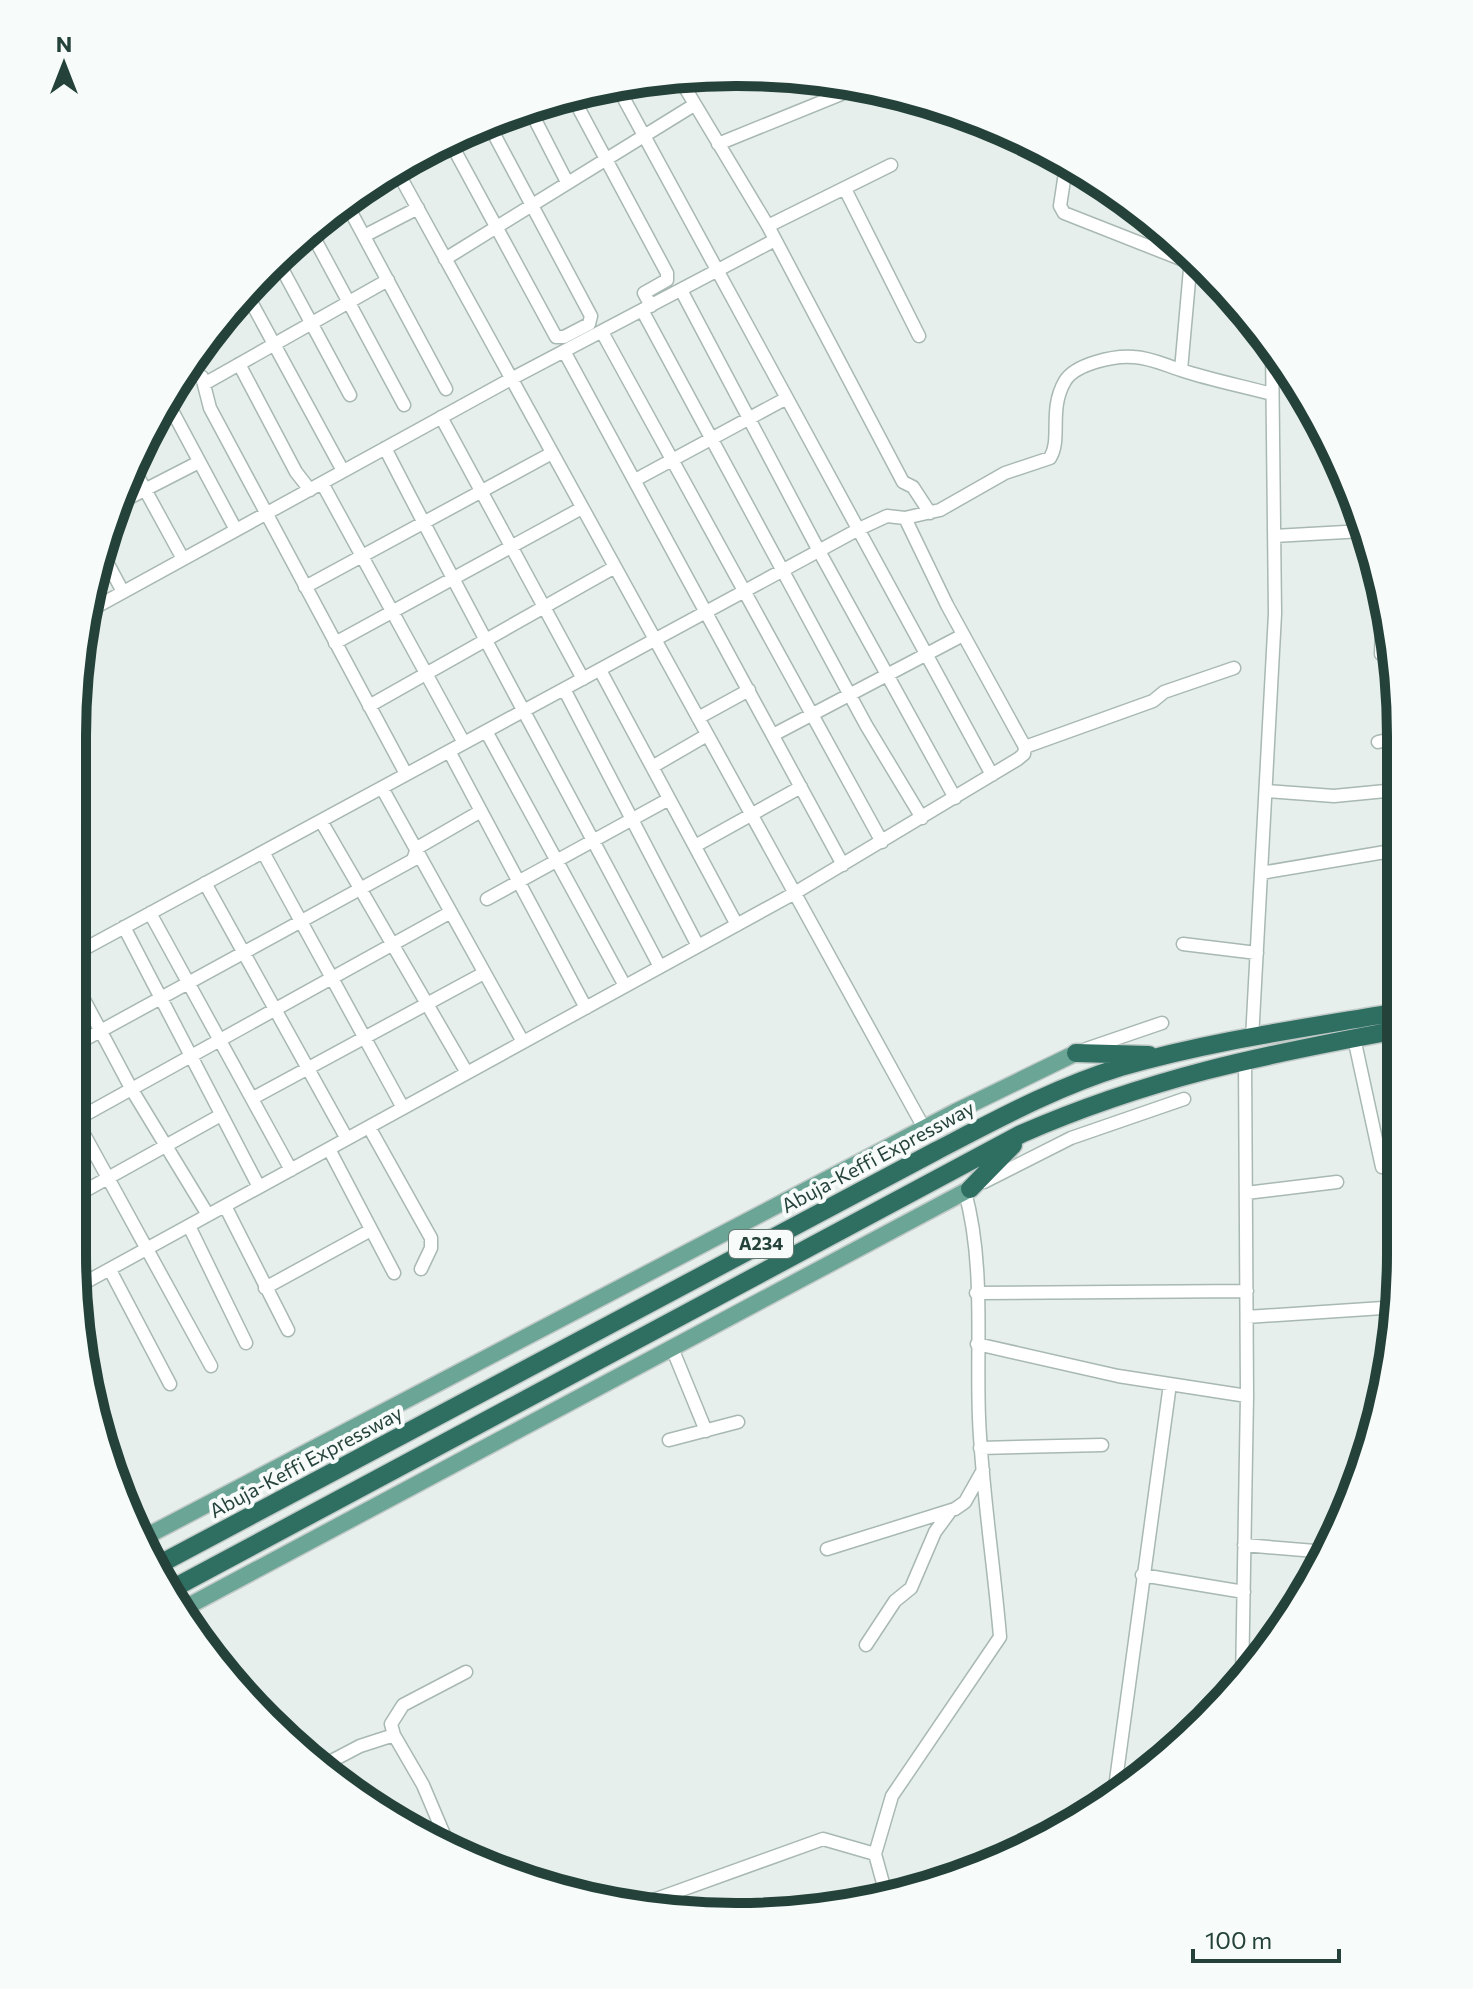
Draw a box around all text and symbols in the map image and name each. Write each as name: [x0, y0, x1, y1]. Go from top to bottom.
north arrow: [24, 24, 104, 104]
text: N: [56, 30, 72, 57]
street label: Abuja-Keffi Expressway: [777, 1095, 978, 1217]
road number: A234: [729, 1230, 793, 1258]
street label: Abuja-Keffi Expressway: [205, 1400, 406, 1522]
scale bar: [1193, 1913, 1339, 1963]
text: 100 m: [1205, 1925, 1272, 1954]

